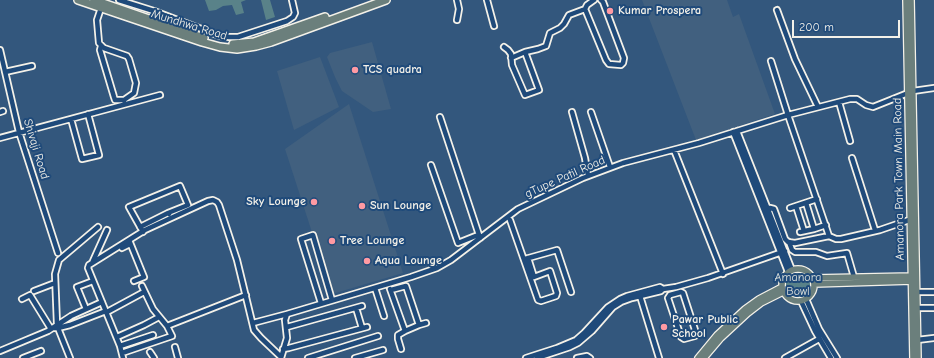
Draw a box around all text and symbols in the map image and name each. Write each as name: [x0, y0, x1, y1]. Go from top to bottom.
place label: Kumar Prospera: [618, 4, 701, 18]
marker: Kumar Prospera: [605, 6, 615, 16]
street label: Mundhwa Road: [149, 7, 229, 43]
scale bar: [794, 12, 902, 38]
text: 200 m: [799, 20, 834, 34]
place label: TCS quadra: [363, 63, 422, 77]
marker: TCS quadra: [350, 65, 360, 75]
street label: Amanora Park Town Main Road: [890, 98, 908, 260]
street label: Shivaji Road: [20, 117, 52, 181]
street label: gTupe Patil Road: [523, 153, 607, 201]
place label: Sky Lounge: [246, 195, 306, 209]
marker: Sky Lounge: [309, 197, 319, 207]
place label: Sun Lounge: [370, 199, 431, 213]
marker: Sun Lounge: [357, 201, 367, 211]
place label: Tree Lounge: [340, 234, 404, 248]
marker: Tree Lounge: [327, 236, 337, 246]
place label: Aqua Lounge: [375, 254, 442, 268]
marker: Aqua Lounge: [362, 256, 372, 266]
park label: Amanora Bowl: [775, 271, 821, 299]
place label: Pawar Public School: [672, 313, 738, 341]
marker: Pawar Public School: [659, 322, 669, 332]

